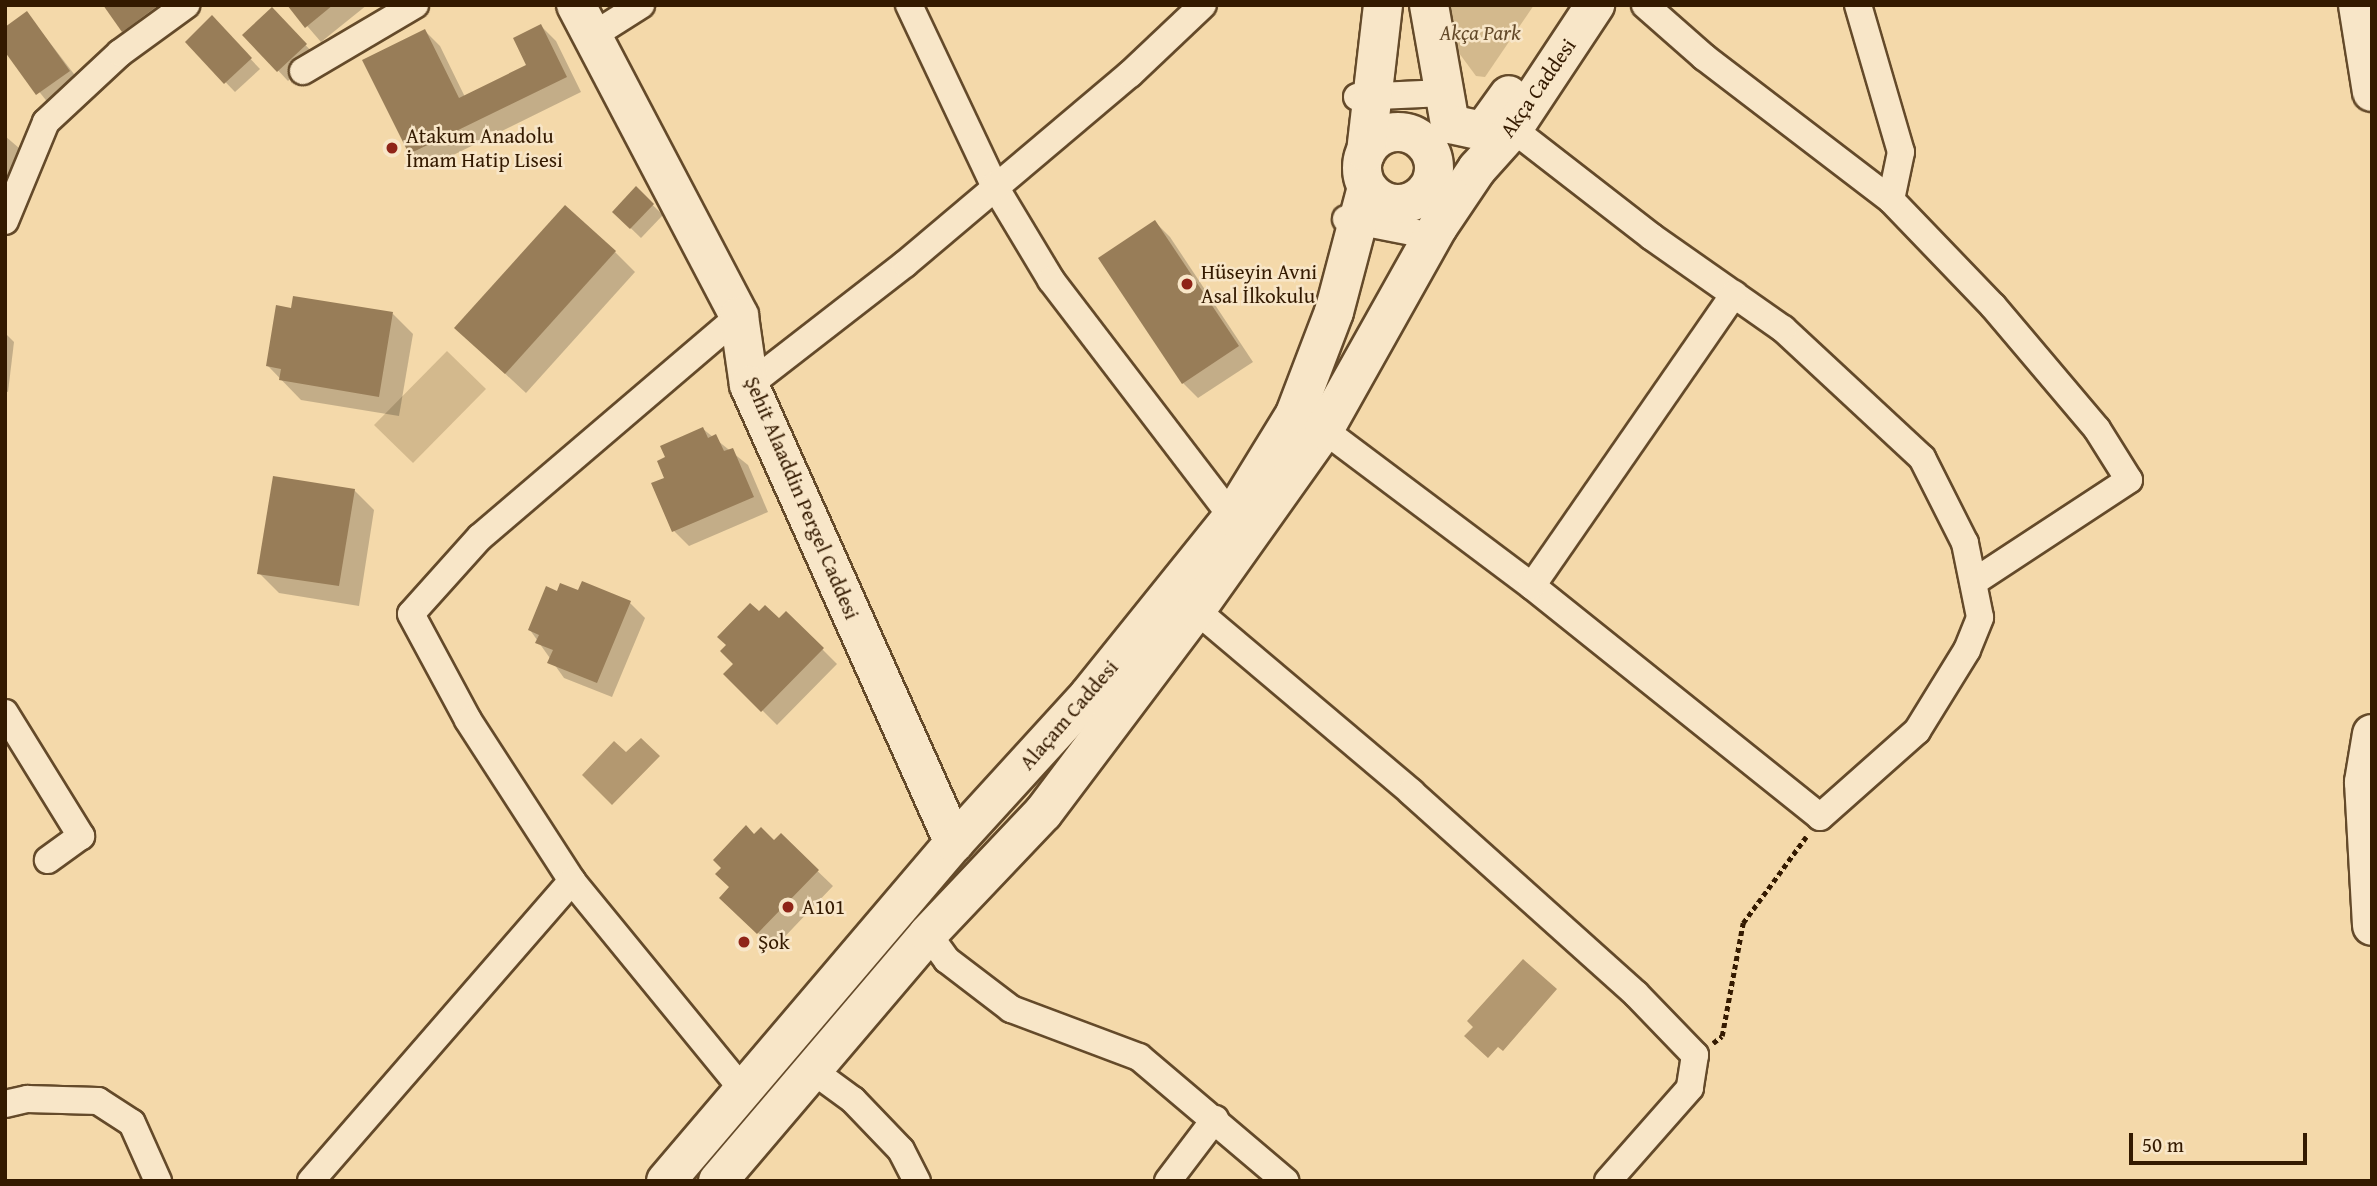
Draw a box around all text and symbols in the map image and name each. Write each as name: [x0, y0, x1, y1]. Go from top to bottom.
park label: Akça Park: [1439, 20, 1521, 46]
street label: Akça Caddesi: [1495, 34, 1581, 142]
place label: Atakum Anadolu İmam Hatip Lisesi: [406, 123, 563, 173]
marker: Atakum Anadolu İmam Hatip Lisesi: [384, 140, 400, 156]
place label: Hüseyin Avni Asal İlkokulu: [1201, 259, 1317, 309]
marker: Hüseyin Avni Asal İlkokulu: [1179, 276, 1195, 292]
street label: Şehit Alaaddin Pergel Caddesi: [739, 373, 865, 623]
street label: Alaçam Caddesi: [1014, 655, 1124, 775]
place label: A101: [802, 894, 845, 920]
marker: A101: [780, 899, 796, 915]
place label: Şok: [758, 929, 790, 955]
marker: Şok: [736, 934, 752, 950]
scale bar: [2132, 1120, 2310, 1164]
text: 50 m: [2142, 1129, 2184, 1160]

